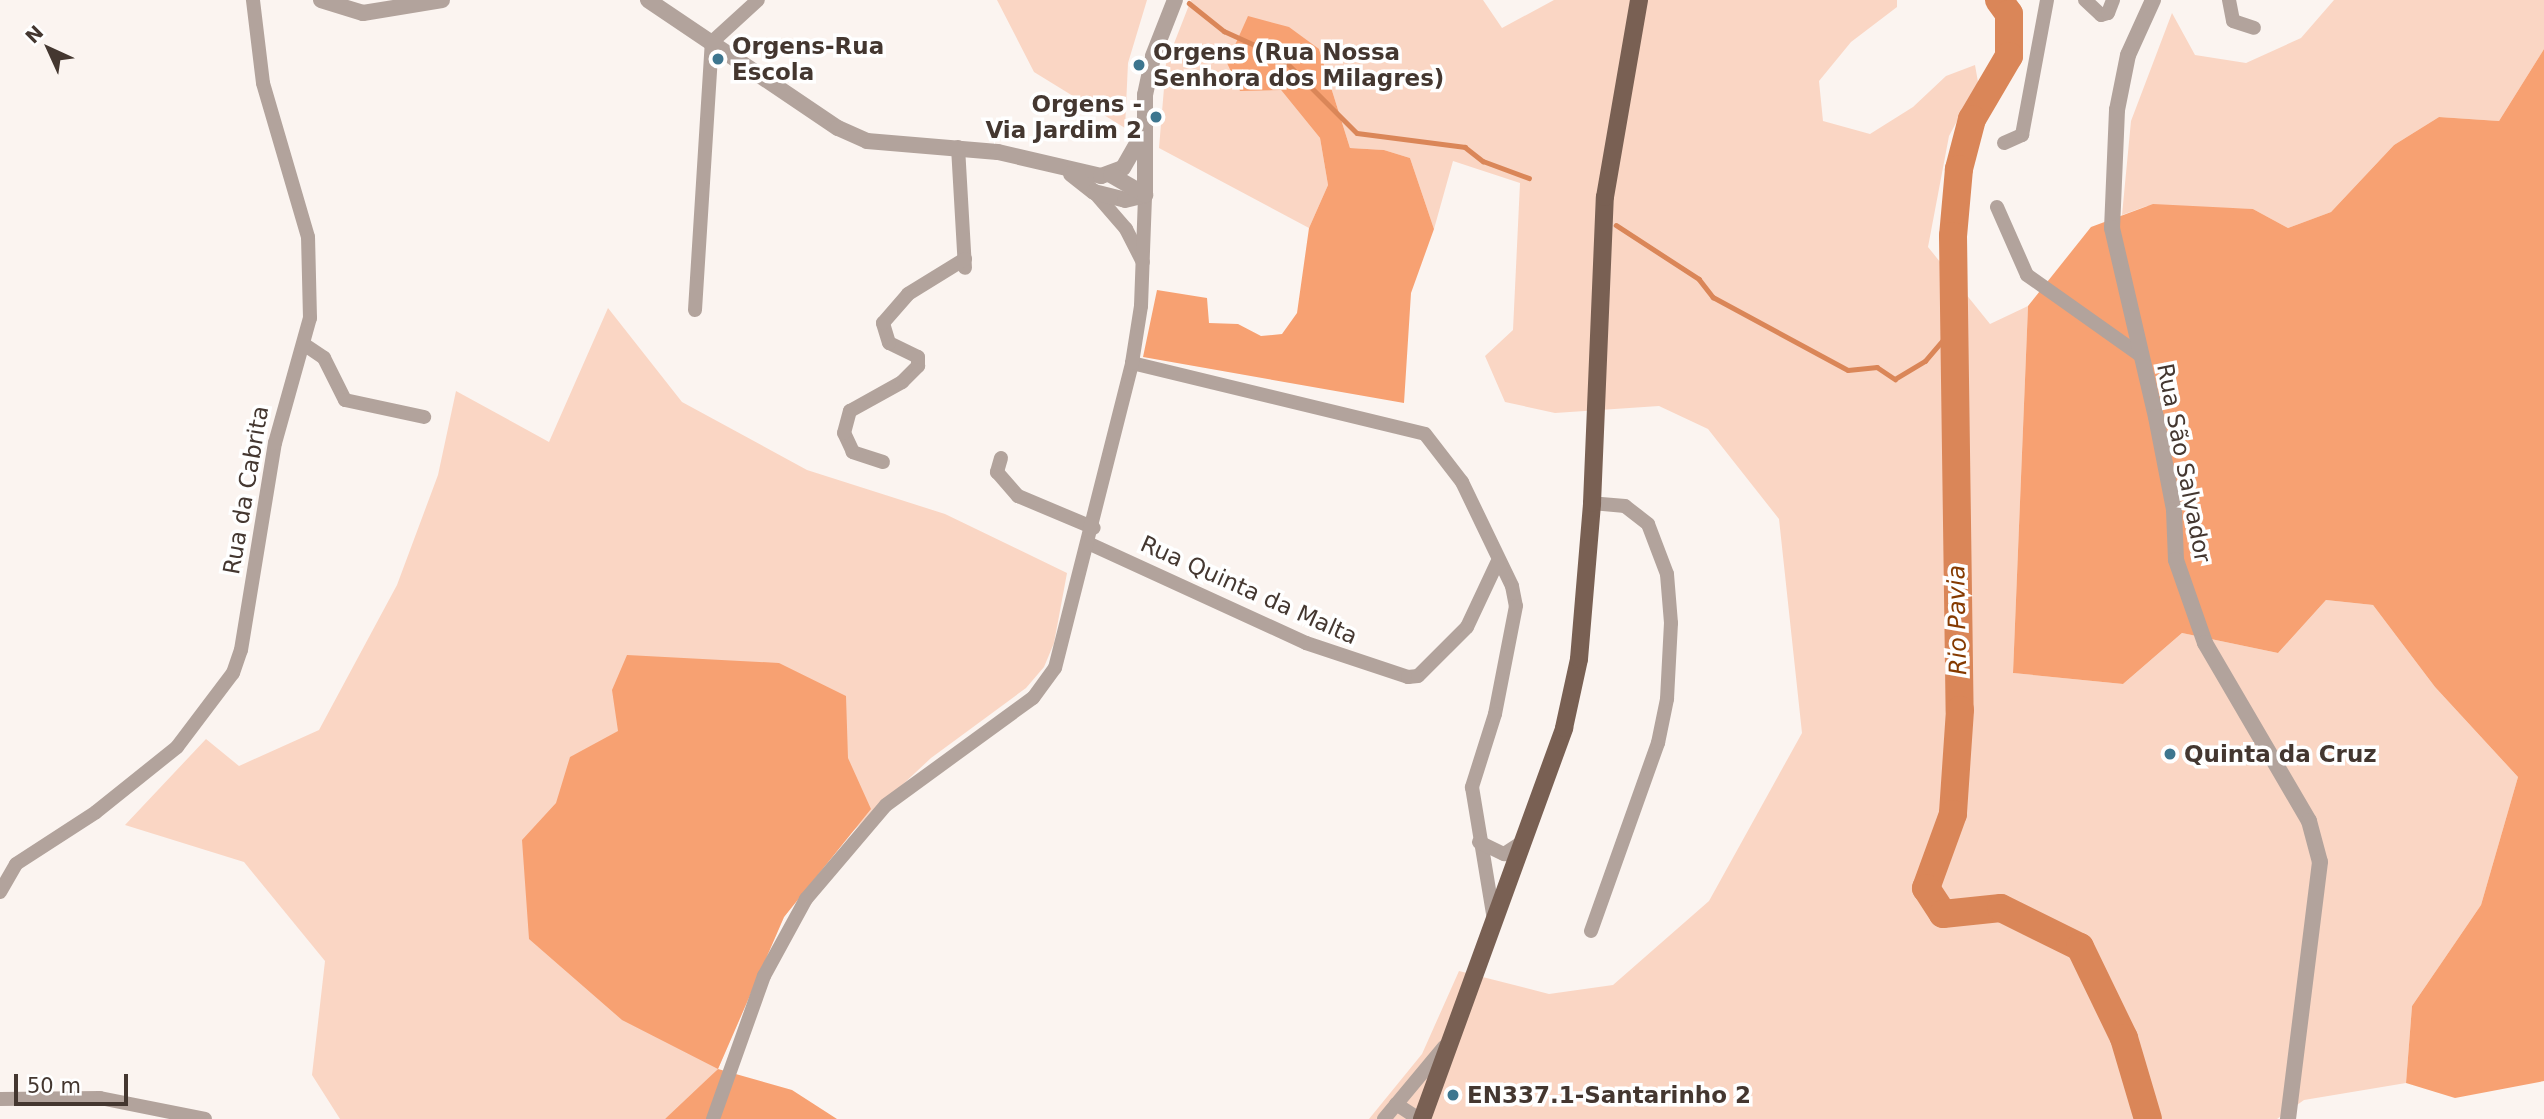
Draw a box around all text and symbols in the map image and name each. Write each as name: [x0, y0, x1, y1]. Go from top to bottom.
north arrow: [14, 14, 84, 84]
text: N: [21, 21, 48, 48]
place label: Orgens-Rua Escola: [732, 32, 884, 86]
place label: Orgens (Rua Nossa Senhora dos Milagres): [1153, 38, 1444, 92]
marker: Orgens-Rua Escola: [710, 51, 726, 67]
marker: Orgens (Rua Nossa Senhora dos Milagres): [1131, 57, 1147, 73]
place label: Orgens - Via Jardim 2: [985, 90, 1142, 144]
marker: Orgens - Via Jardim 2: [1148, 109, 1164, 125]
street label: Rua São Salvador: [2151, 361, 2217, 565]
street label: Rua da Cabrita: [218, 404, 274, 576]
street label: Rua Quinta da Malta: [1136, 530, 1362, 650]
water label: Rio Pavia: [1943, 565, 1973, 675]
place label: Quinta da Cruz: [2184, 740, 2377, 768]
marker: Quinta da Cruz: [2162, 746, 2178, 762]
scale bar: [18, 1060, 131, 1104]
text: 50 m: [27, 1074, 81, 1098]
place label: EN337.1-Santarinho 2: [1467, 1081, 1751, 1109]
marker: EN337.1-Santarinho 2: [1445, 1087, 1461, 1103]

